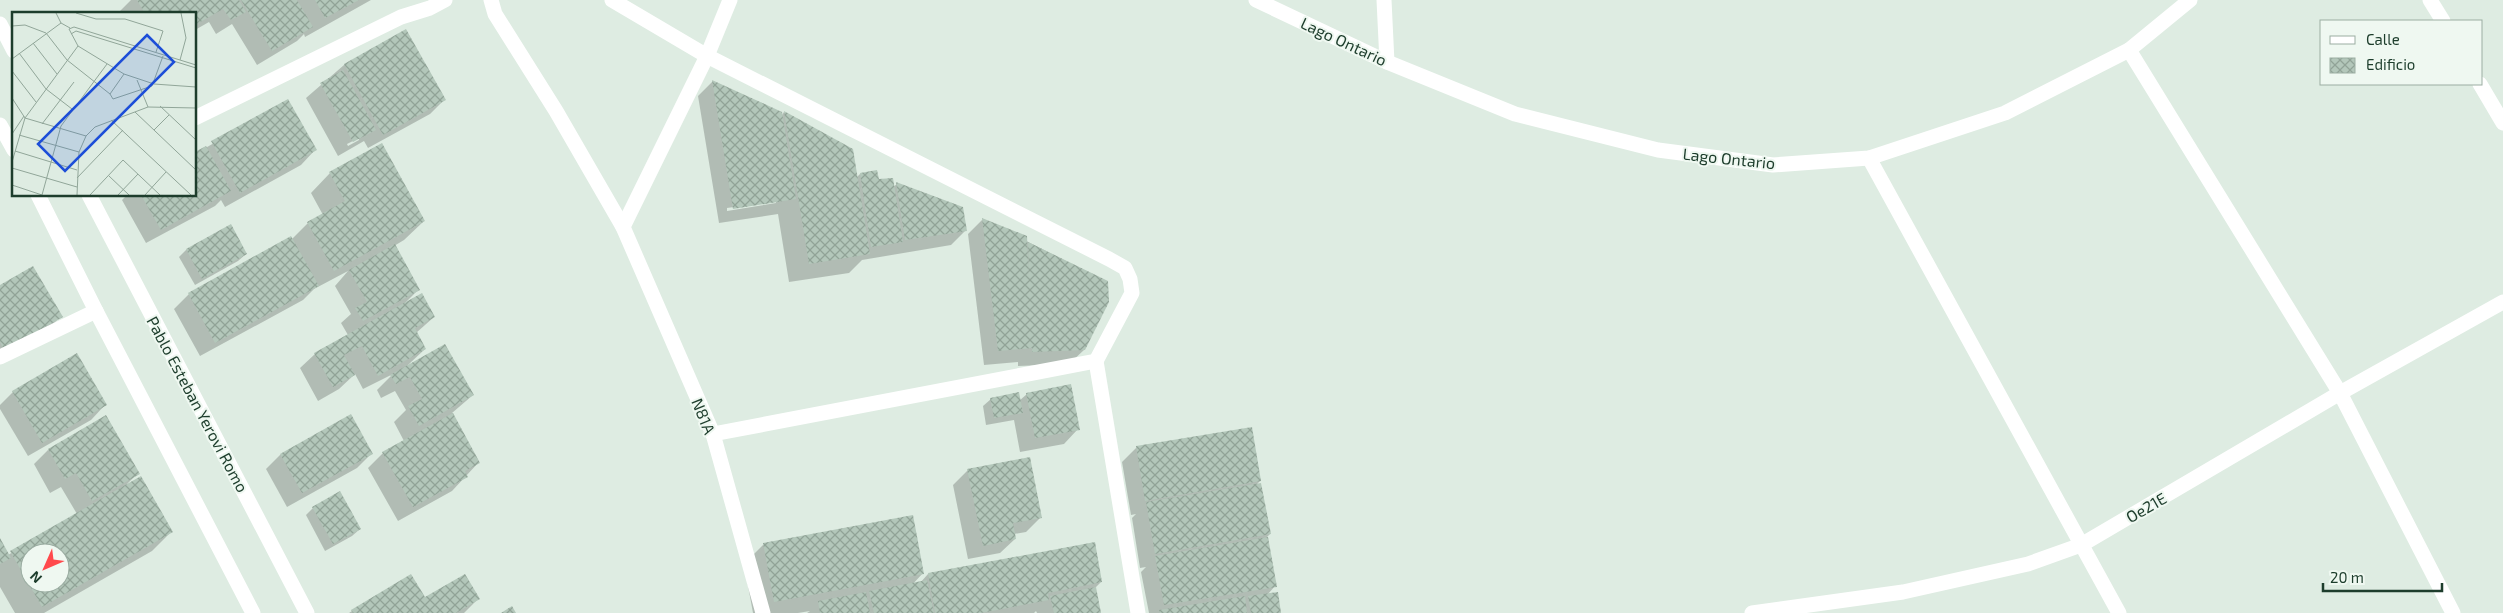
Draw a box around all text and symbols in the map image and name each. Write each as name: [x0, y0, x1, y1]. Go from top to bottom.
inset map: [12, 12, 196, 196]
street label: Lago Ontario: [1298, 13, 1390, 69]
legend: [2320, 20, 2483, 85]
text: Calle: [2366, 30, 2400, 48]
text: Edificio: [2366, 55, 2415, 73]
street label: Lago Ontario: [1682, 144, 1776, 172]
street label: Pablo Esteban Yerovi Romo: [143, 313, 253, 495]
street label: N81A: [688, 395, 720, 437]
street label: Oe21E: [2122, 488, 2170, 526]
north arrow: [20, 543, 70, 593]
scale bar: [2323, 560, 2442, 592]
text: N: [26, 568, 45, 587]
text: 20 m: [2330, 568, 2364, 586]

